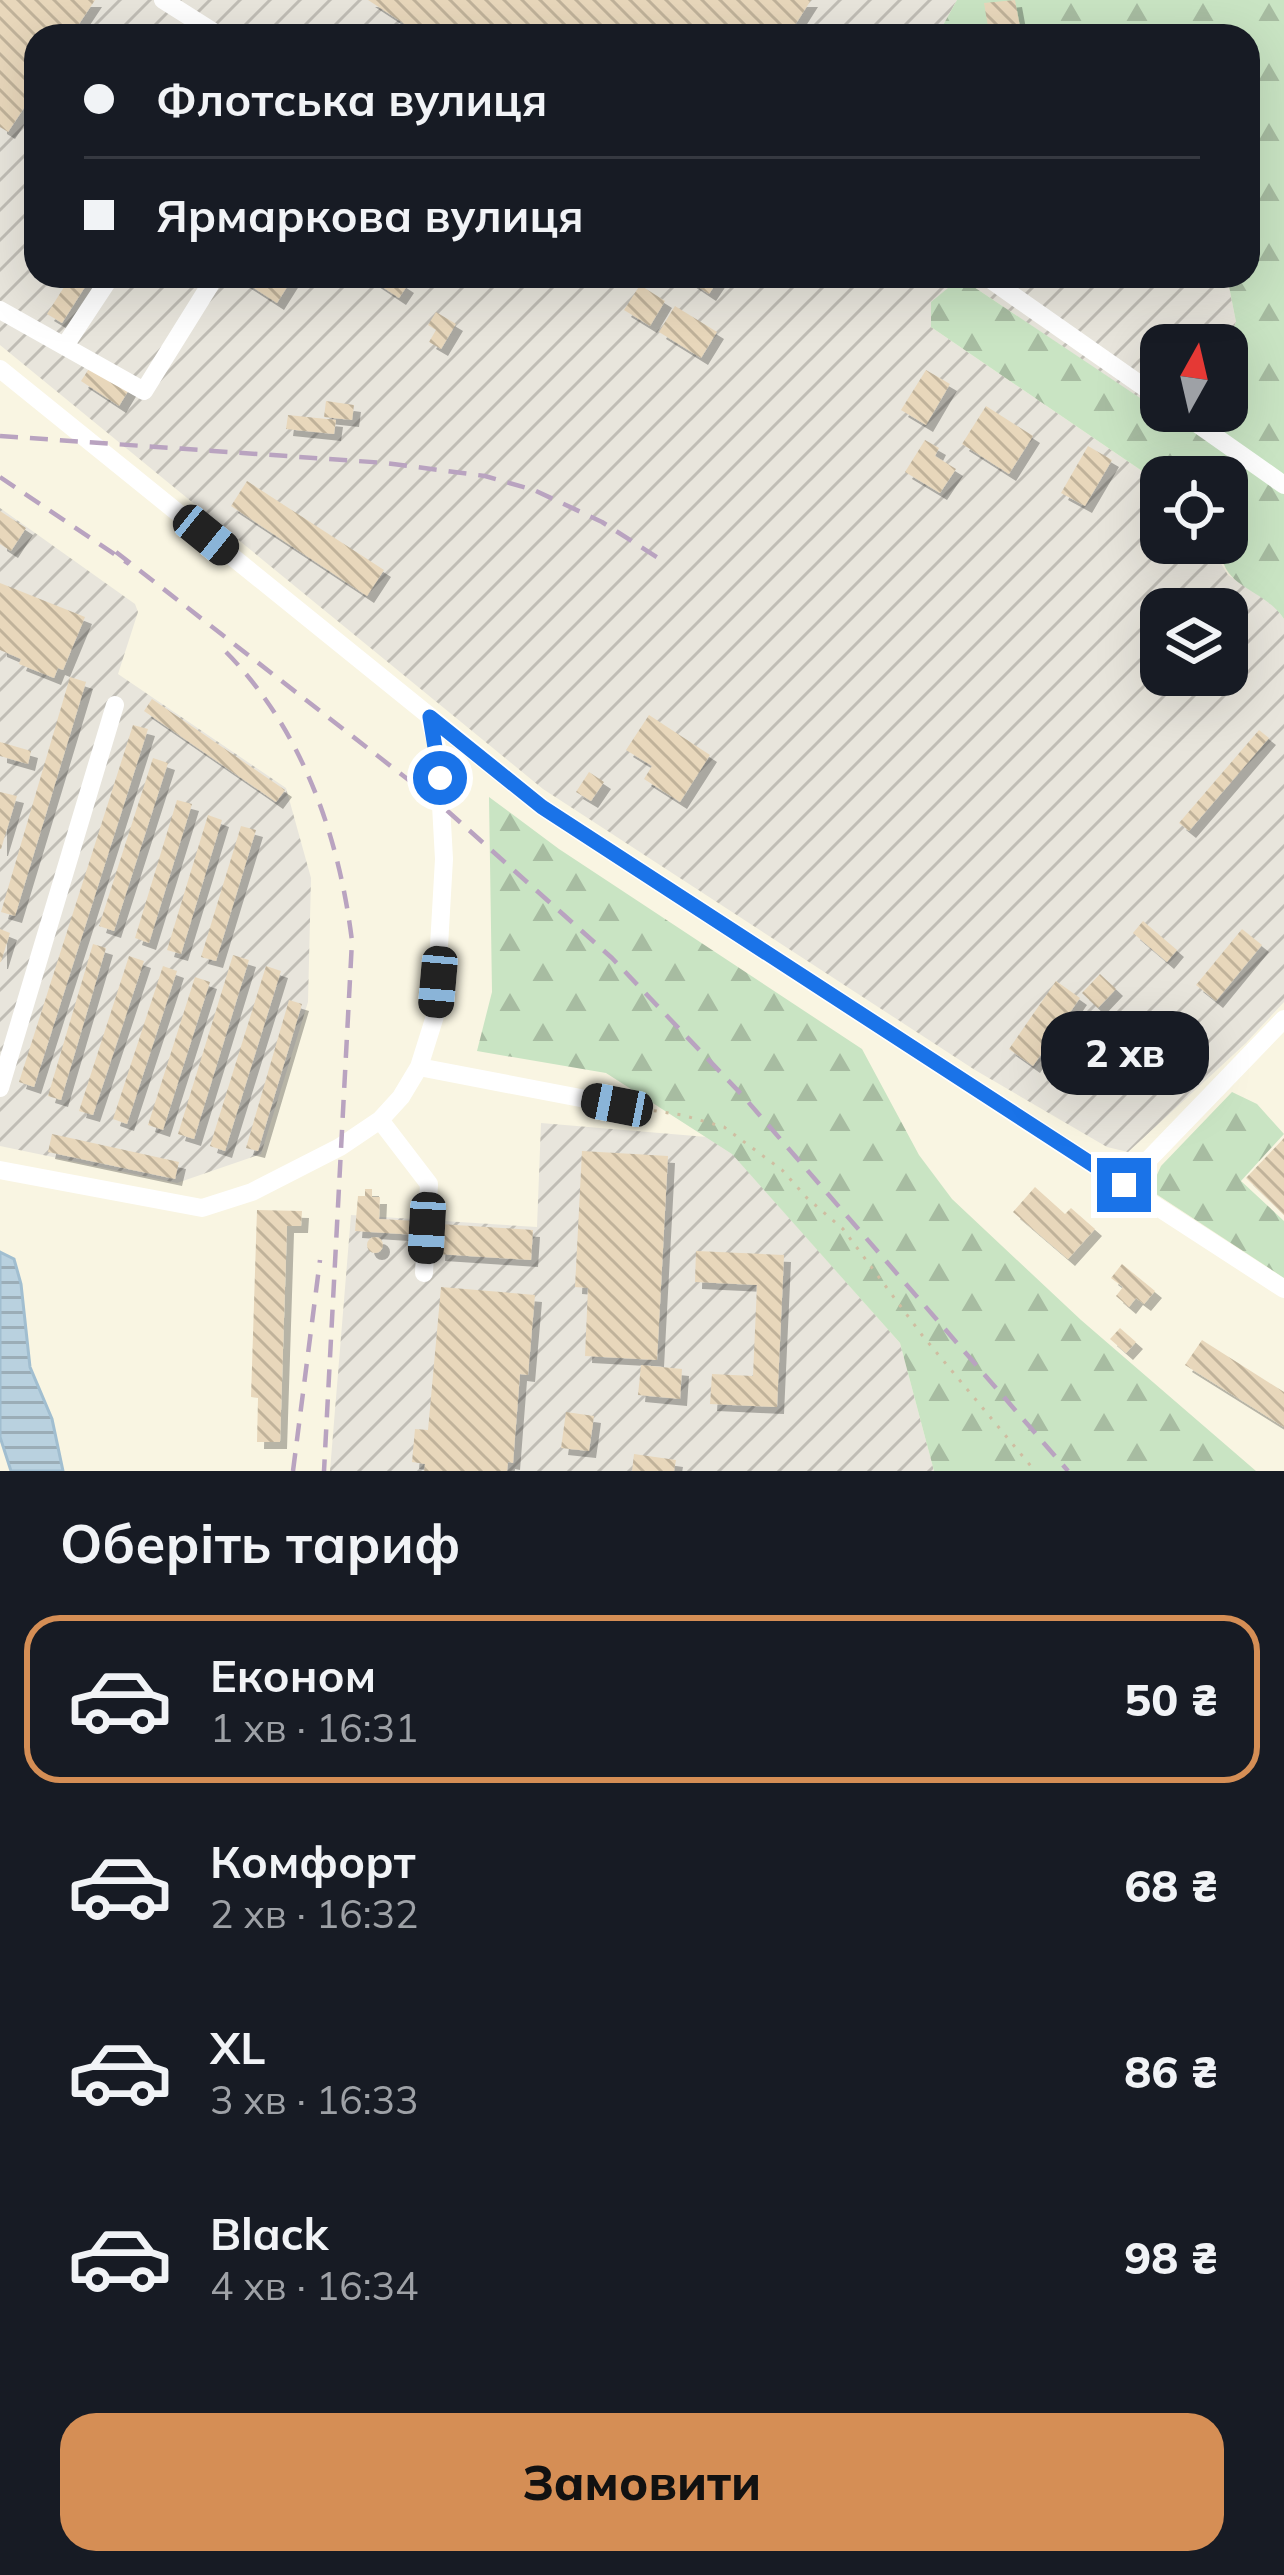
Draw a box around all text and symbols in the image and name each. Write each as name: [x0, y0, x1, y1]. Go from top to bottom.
text: Флотська вулиця: [156, 71, 547, 127]
text: Ярмаркова вулиця: [156, 187, 584, 243]
north arrow: [1140, 324, 1248, 432]
map controls: [1140, 324, 1248, 696]
button: locate: [1140, 456, 1248, 564]
car: [167, 498, 245, 572]
button: layers: [1140, 588, 1248, 696]
route start: [413, 751, 467, 805]
car: [417, 945, 459, 1019]
callout: 2 хв: [1040, 1011, 1208, 1095]
text: 2 хв: [1085, 1028, 1165, 1077]
car: [578, 1080, 656, 1130]
route end: [1097, 1158, 1151, 1212]
car: [407, 1191, 447, 1265]
text: Оберіть тариф: [60, 1509, 460, 1577]
icon: car: [66, 1645, 174, 1753]
text: Економ: [210, 1647, 376, 1703]
text: 50 ₴: [1124, 1671, 1218, 1727]
text: 1 хв · 16:31: [210, 1703, 418, 1752]
icon: car: [66, 1831, 174, 1939]
text: Комфорт: [210, 1833, 416, 1889]
text: 68 ₴: [1124, 1857, 1218, 1913]
text: 2 хв · 16:32: [210, 1889, 418, 1938]
icon: car: [66, 2017, 174, 2125]
text: XL: [210, 2019, 265, 2075]
text: 86 ₴: [1124, 2043, 1218, 2099]
text: 3 хв · 16:33: [210, 2075, 418, 2124]
icon: car: [66, 2203, 174, 2311]
text: Black: [210, 2205, 328, 2261]
text: 98 ₴: [1124, 2229, 1218, 2285]
text: 4 хв · 16:34: [210, 2261, 418, 2310]
button: Замовити: [60, 2413, 1224, 2551]

